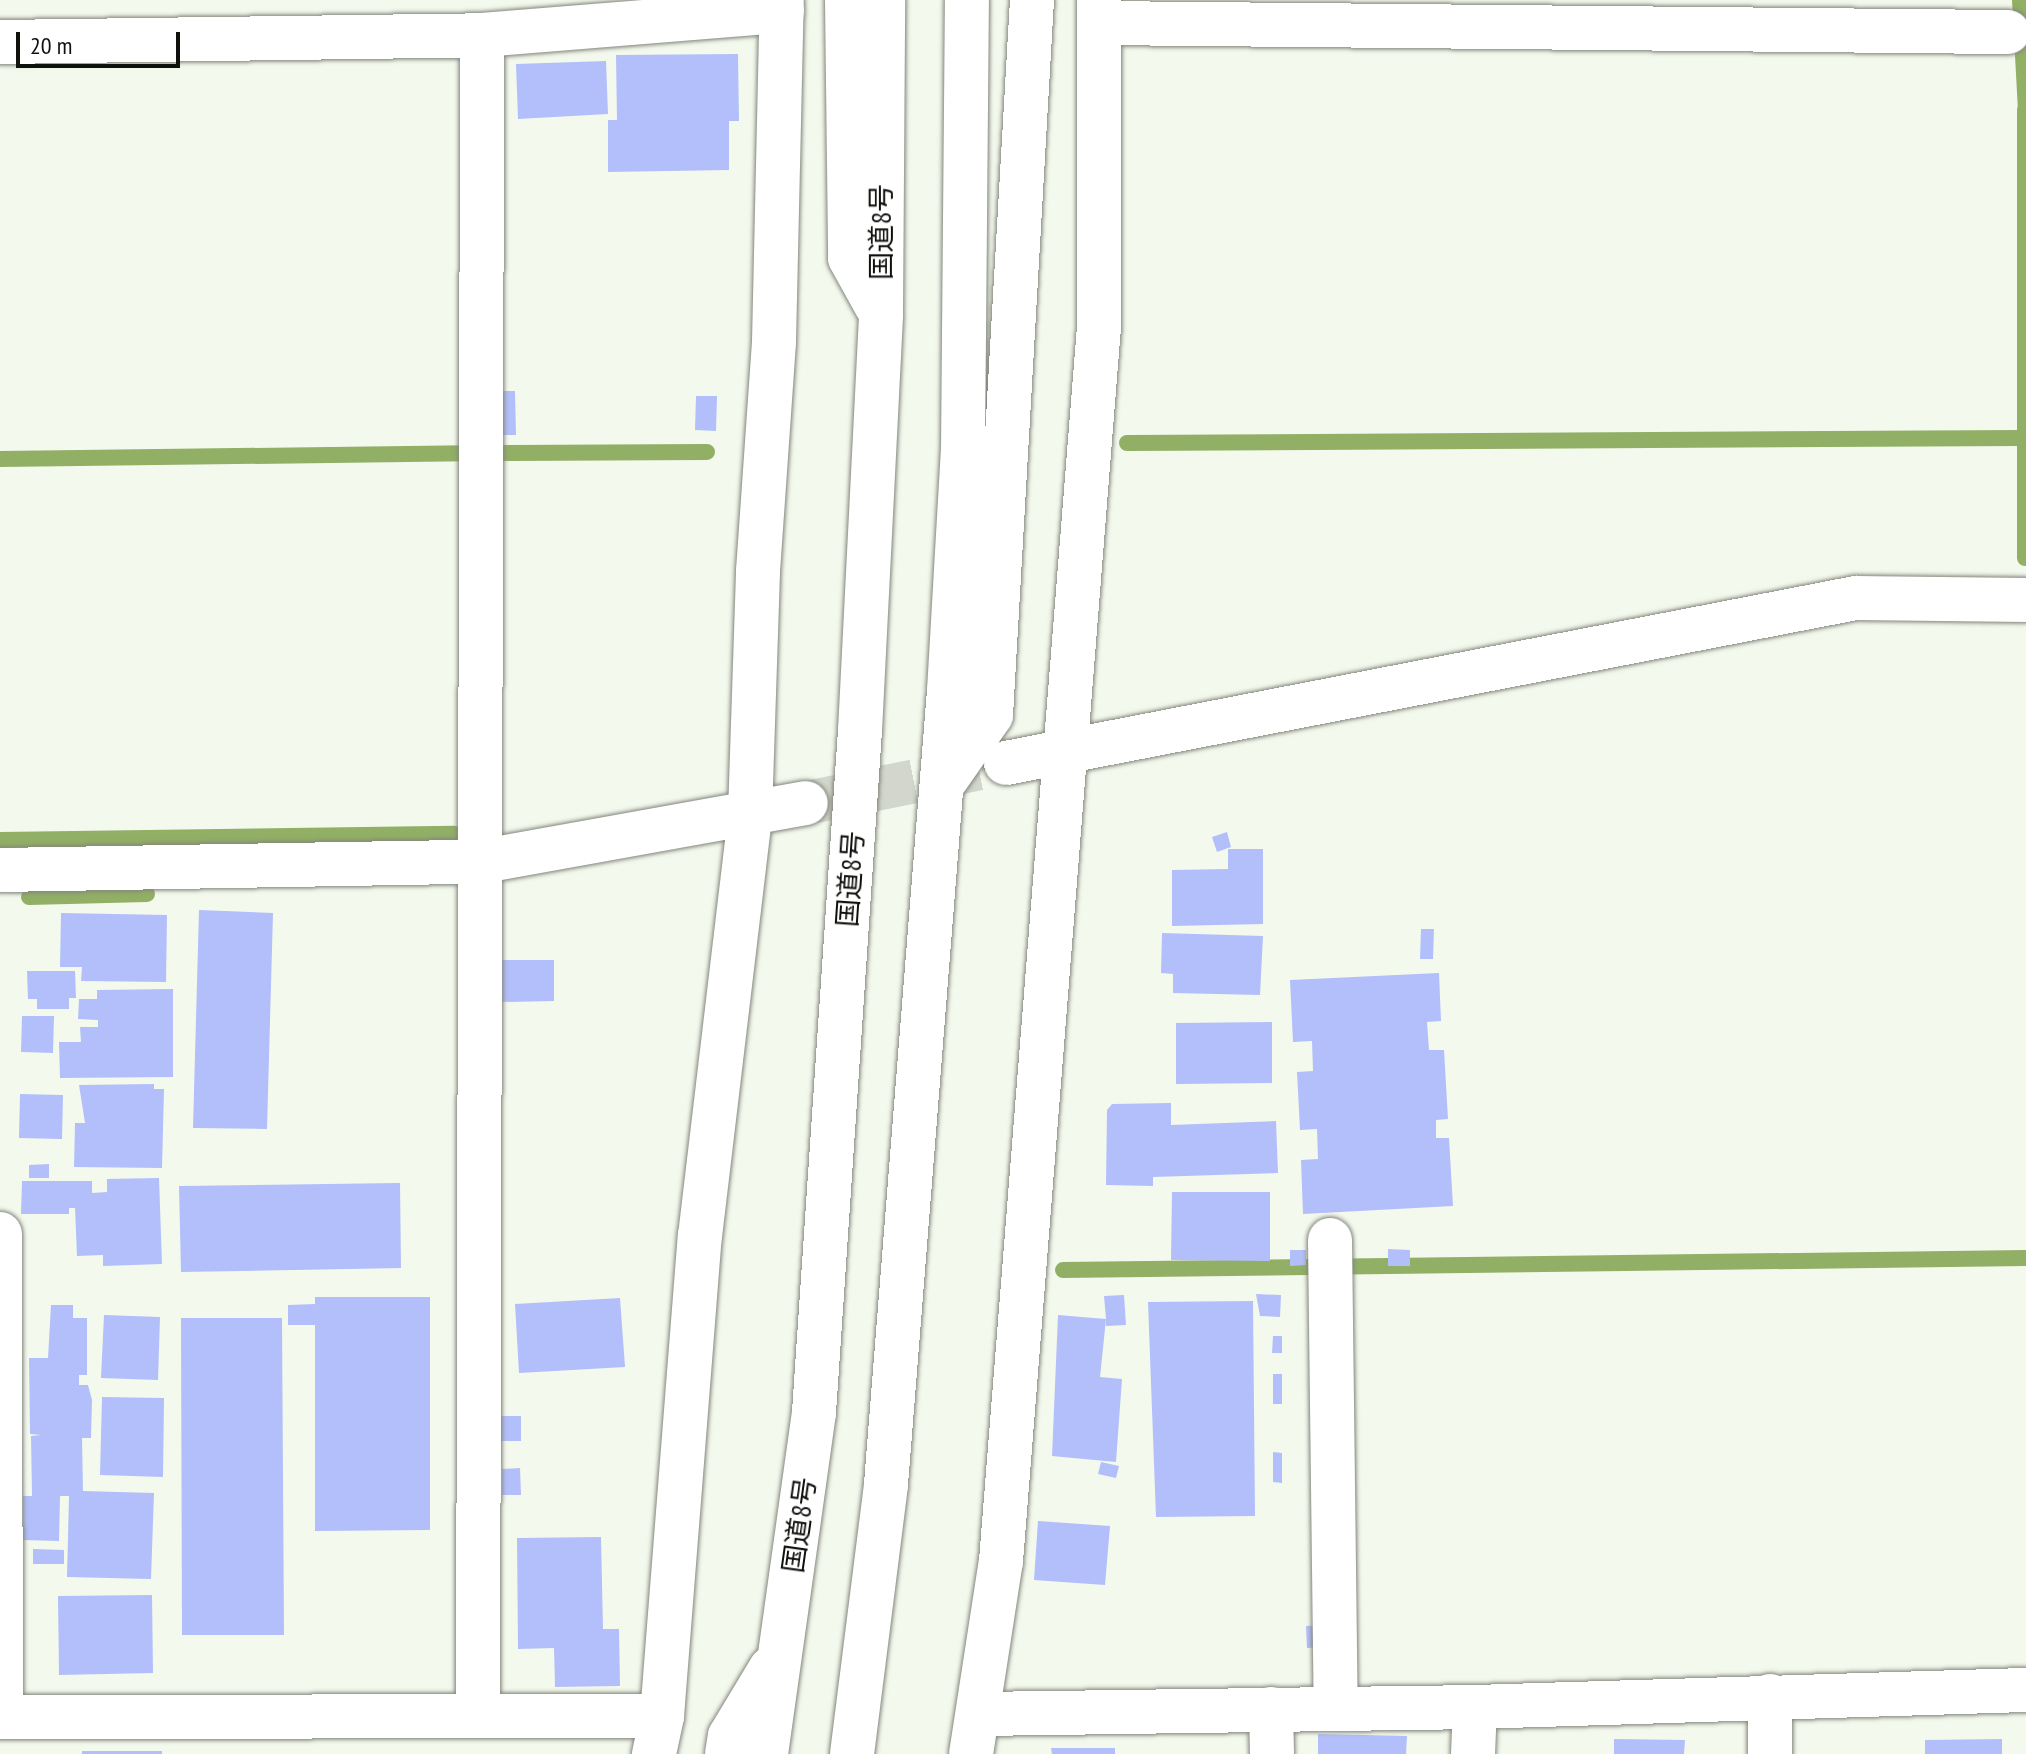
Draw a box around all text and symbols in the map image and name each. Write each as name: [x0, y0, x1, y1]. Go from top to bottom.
scale bar: [20, 16, 184, 66]
text: 20 m: [30, 30, 72, 61]
street label: 国道8号: [864, 184, 898, 280]
street label: 国道8号: [830, 830, 870, 928]
street label: 国道8号: [776, 1475, 822, 1575]

